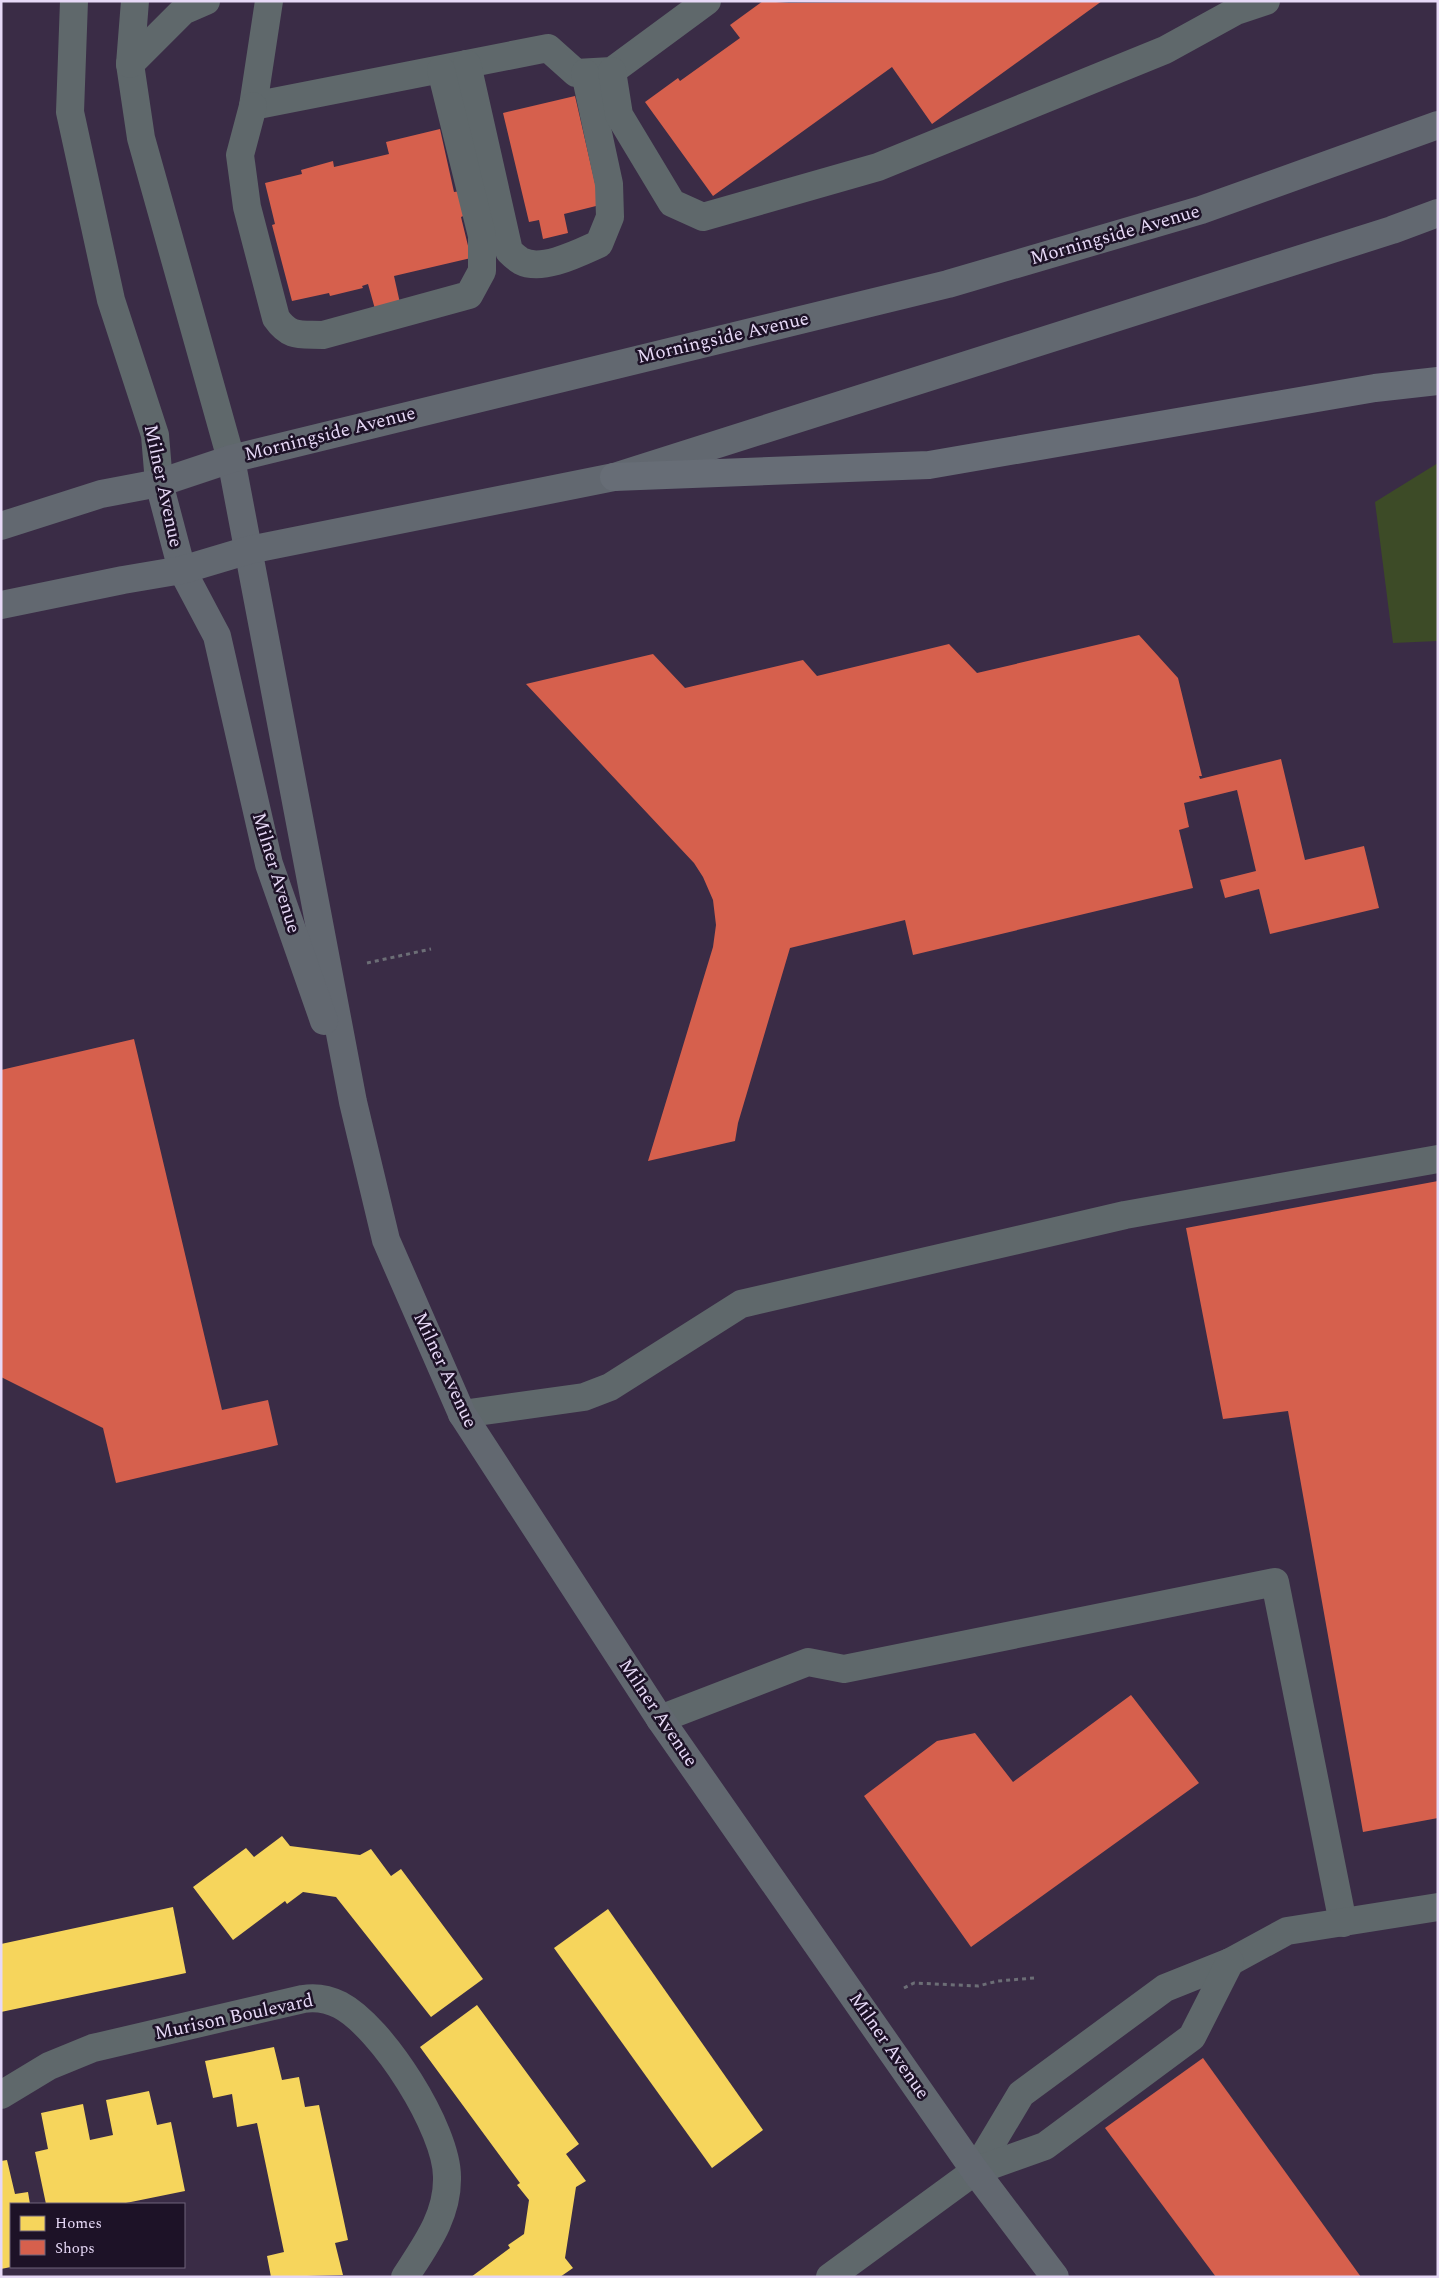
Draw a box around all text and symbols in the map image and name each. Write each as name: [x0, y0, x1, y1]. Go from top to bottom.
street label: Morningside Avenue: [1027, 197, 1203, 273]
street label: Morningside Avenue: [634, 304, 812, 372]
street label: Morningside Avenue: [241, 399, 419, 469]
street label: Milner Avenue: [136, 422, 190, 550]
street label: Milner Avenue: [244, 809, 308, 937]
street label: Milner Avenue: [405, 1307, 485, 1433]
street label: Milner Avenue: [611, 1653, 705, 1773]
street label: Murison Boulevard: [152, 1986, 316, 2048]
street label: Milner Avenue: [841, 1986, 937, 2106]
legend: [10, 2203, 185, 2268]
text: Homes: [55, 2212, 102, 2235]
text: Shops: [55, 2237, 95, 2260]

